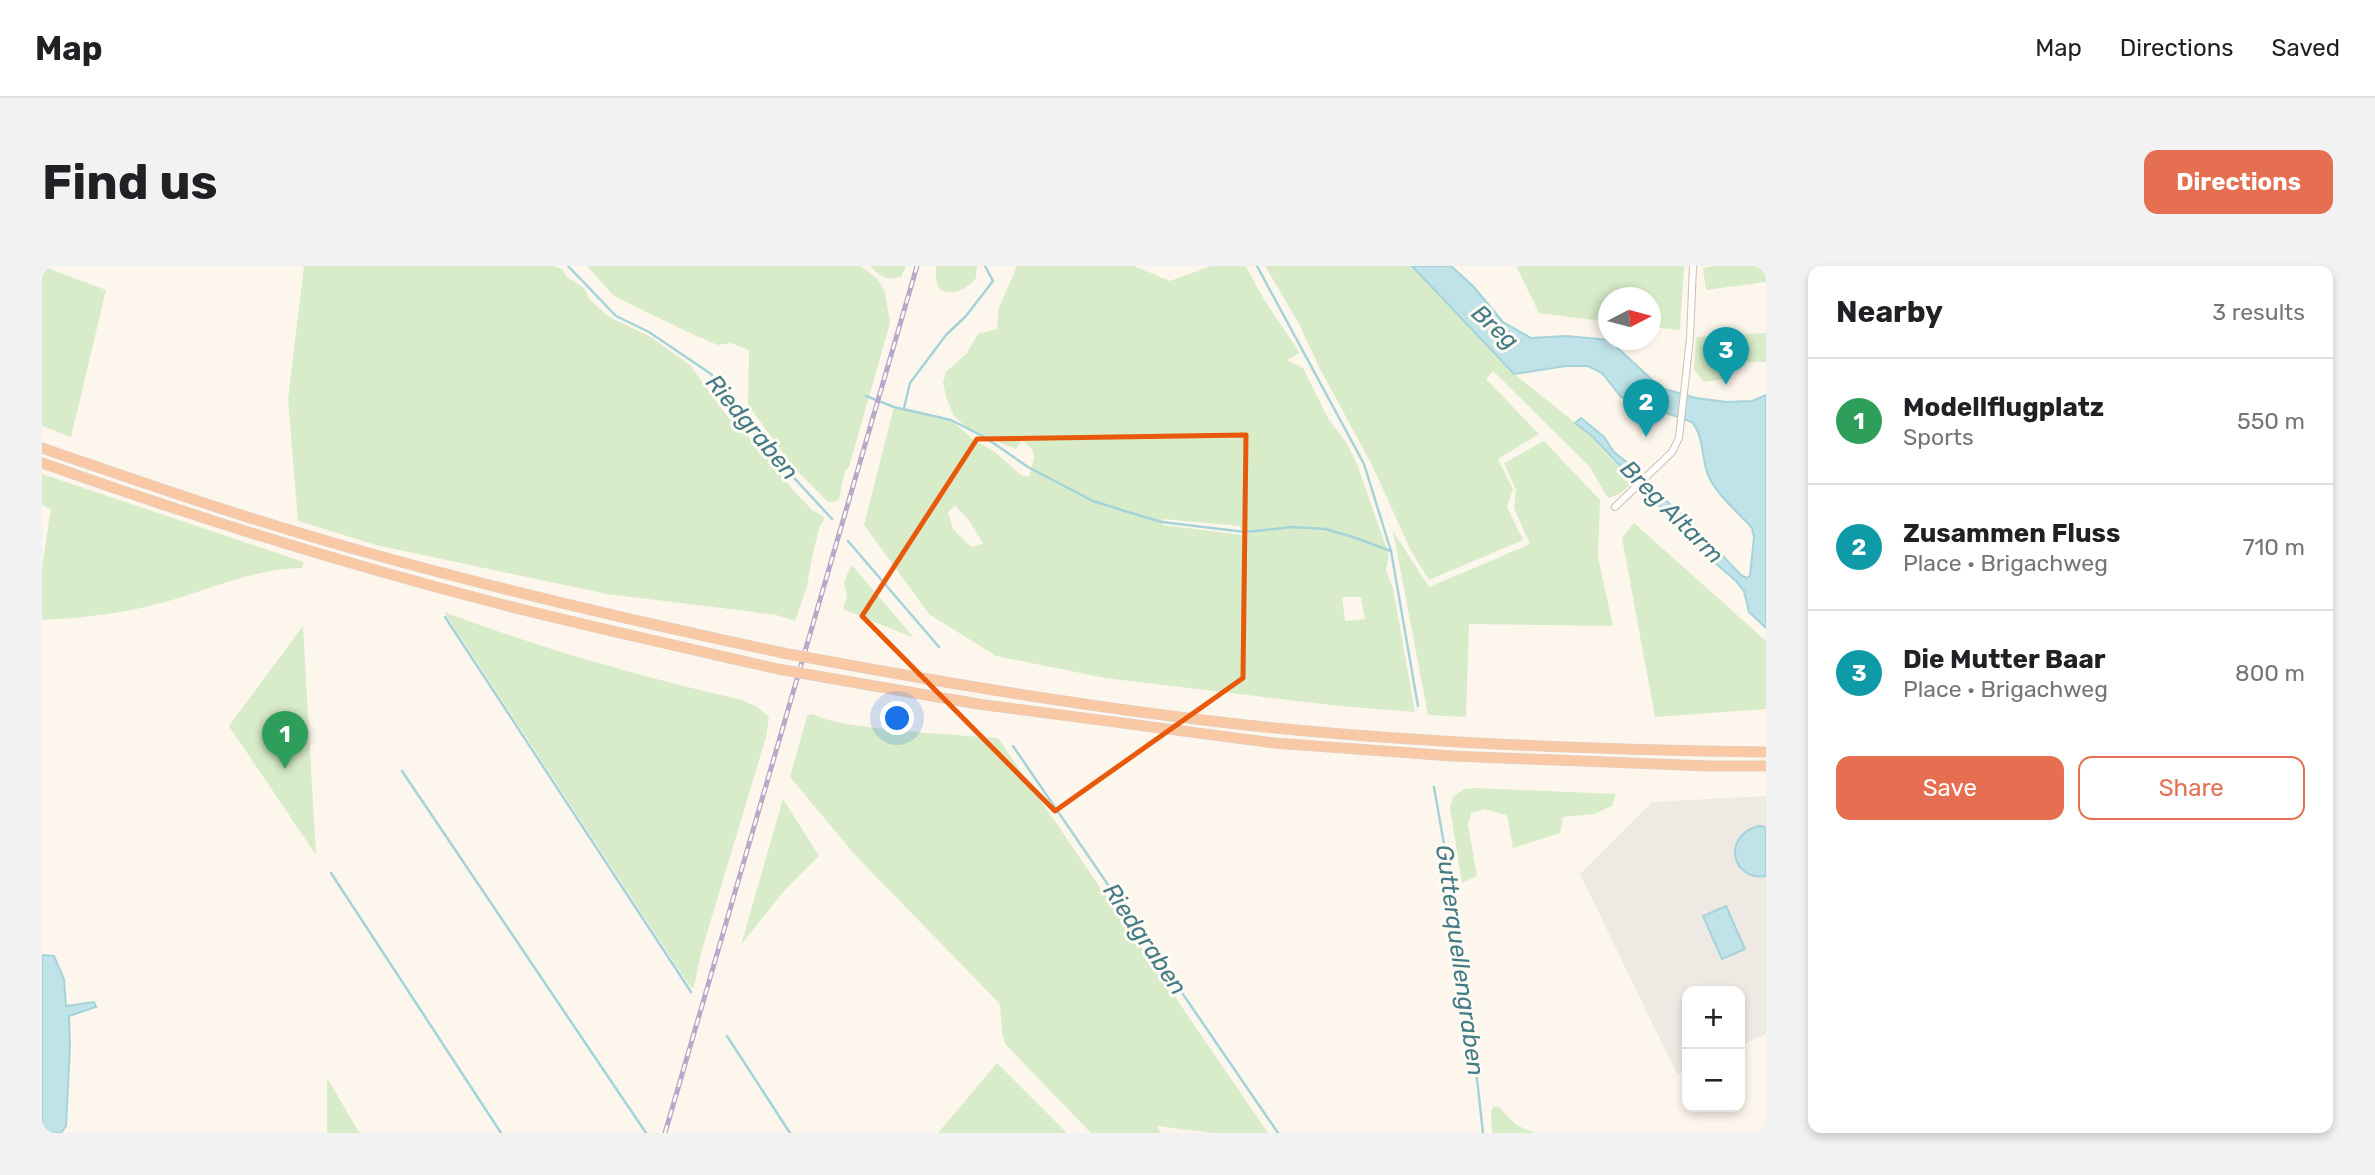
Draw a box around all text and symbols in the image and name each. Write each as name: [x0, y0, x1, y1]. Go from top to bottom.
text: Map: [35, 29, 103, 68]
text: Map: [2035, 34, 2082, 62]
text: Directions: [2120, 34, 2233, 62]
text: Saved: [2271, 34, 2340, 62]
button: Directions: [2144, 150, 2333, 214]
text: Find us: [42, 153, 218, 211]
north arrow: [1598, 287, 1661, 350]
text: Nearby: [1836, 294, 1943, 330]
text: 3 results: [2212, 298, 2305, 326]
water label: Breg: [1466, 299, 1524, 355]
pin: 3: [1703, 327, 1749, 385]
water label: Riedgraben: [700, 369, 804, 485]
pin: 2: [1623, 379, 1669, 437]
text: Modellflugplatz: [1903, 392, 2104, 423]
text: 1: [1853, 407, 1865, 435]
text: 550 m: [2237, 407, 2305, 435]
text: Sports: [1903, 423, 1974, 451]
water label: Breg Altarm: [1615, 455, 1729, 569]
text: Zusammen Fluss: [1903, 518, 2120, 549]
text: 2: [1852, 533, 1866, 561]
text: 710 m: [2243, 533, 2305, 561]
text: Place · Brigachweg: [1903, 549, 2108, 577]
text: Die Mutter Baar: [1903, 644, 2106, 675]
text: 3: [1851, 659, 1867, 687]
text: 800 m: [2235, 659, 2305, 687]
text: Place · Brigachweg: [1903, 675, 2108, 703]
your location: [880, 701, 914, 735]
pin: 1: [262, 711, 308, 769]
button: Save: [1836, 756, 2064, 820]
button: Share: [2078, 756, 2305, 820]
water label: Gutterquellengraben: [1430, 843, 1490, 1077]
water label: Riedgraben: [1097, 878, 1193, 1000]
map controls: [1682, 986, 1745, 1112]
button: +: [1682, 986, 1745, 1049]
button: −: [1682, 1049, 1745, 1112]

